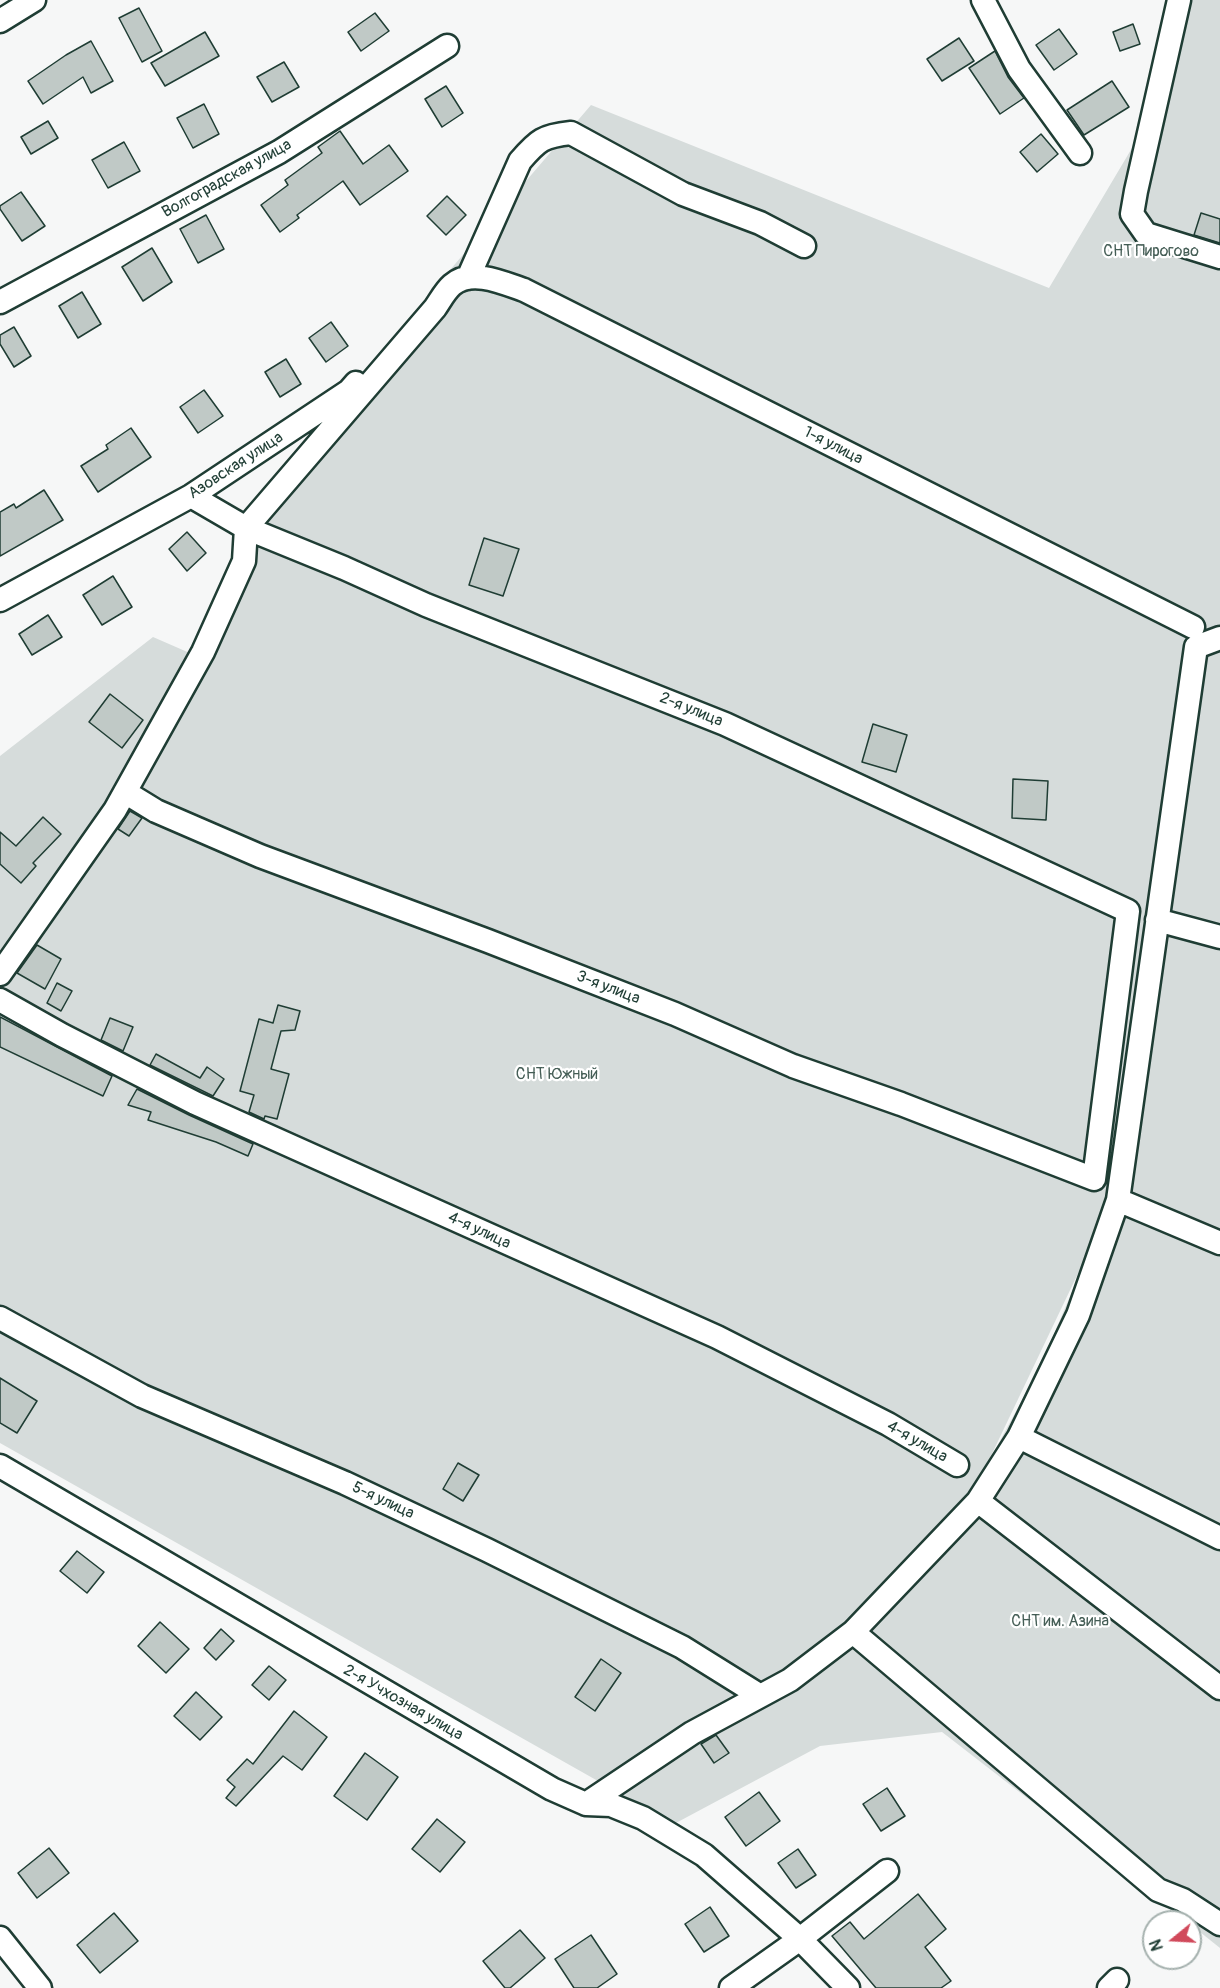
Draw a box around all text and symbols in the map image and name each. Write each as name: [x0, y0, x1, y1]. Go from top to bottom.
street label: Волгоградская улица: [159, 135, 295, 223]
park label: СНТ Пирогово: [1103, 242, 1199, 262]
street label: 1-я улица: [800, 423, 866, 469]
street label: Азовская улица: [185, 428, 287, 504]
street label: 2-я улица: [657, 689, 725, 731]
street label: 3-я улица: [573, 967, 643, 1009]
park label: СНТ Южный: [516, 1065, 598, 1085]
street label: 4-я улица: [445, 1208, 513, 1254]
street label: 4-я улица: [883, 1417, 951, 1467]
street label: 5-я улица: [349, 1478, 417, 1524]
park label: СНТ им. Азина: [1011, 1612, 1109, 1632]
street label: 2-я Учхозная улица: [340, 1661, 466, 1745]
north arrow: [1142, 1910, 1202, 1970]
text: N: [1146, 1937, 1168, 1953]

